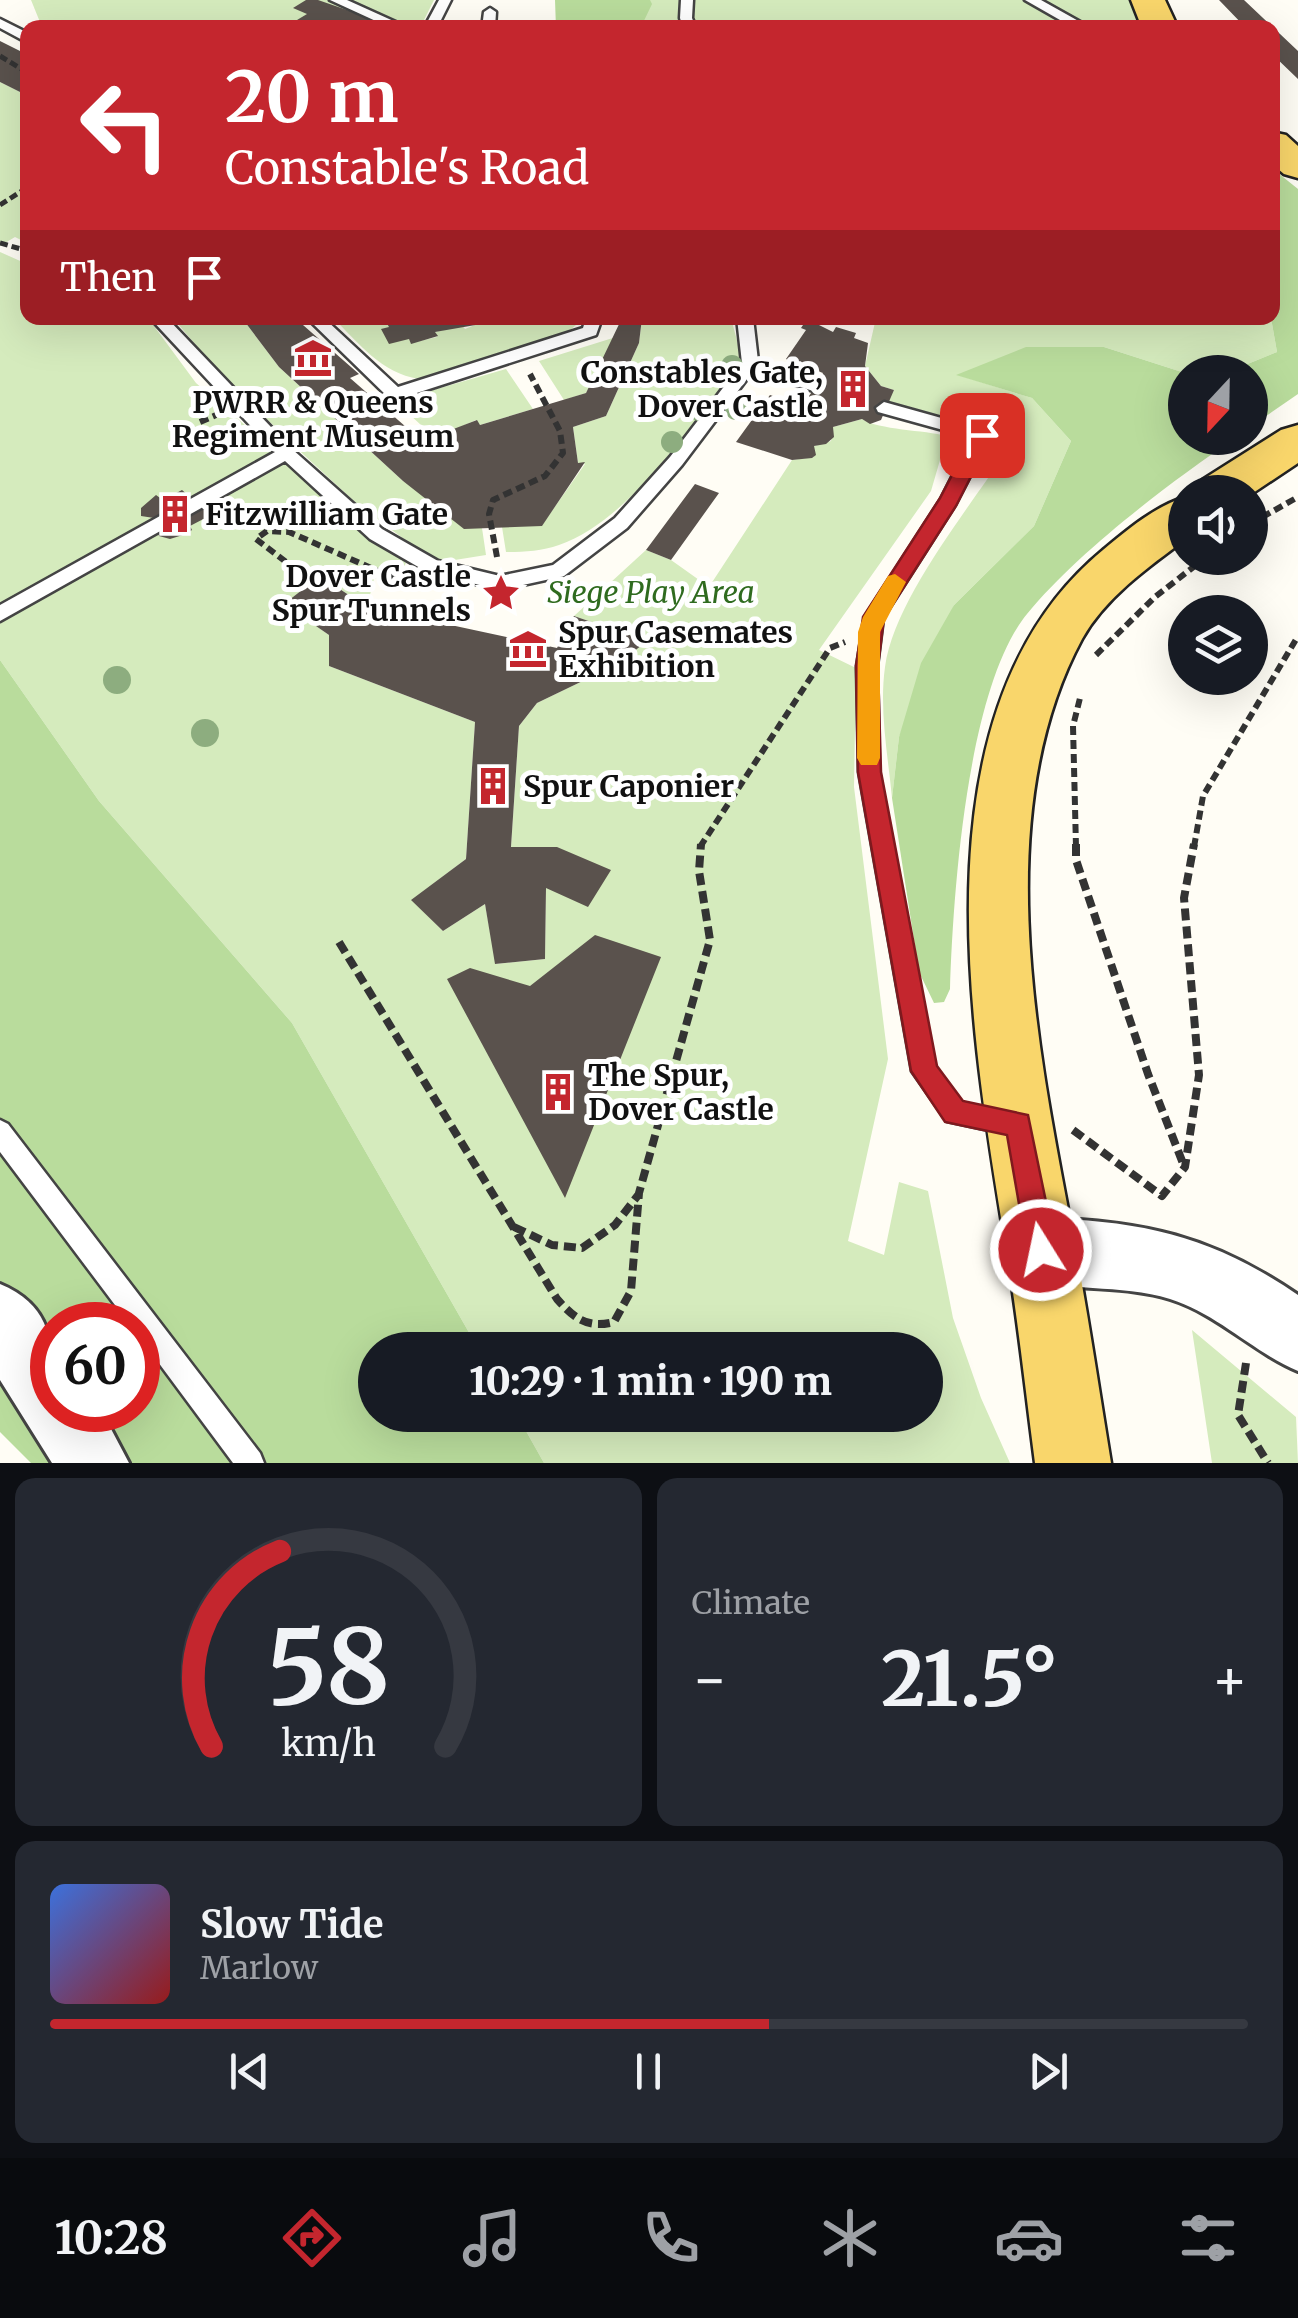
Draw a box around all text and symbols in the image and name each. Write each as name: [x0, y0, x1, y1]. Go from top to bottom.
text: 20 m: [225, 53, 399, 141]
icon: left: [60, 60, 190, 190]
text: Constable's Road: [225, 140, 589, 196]
icon: arrive: [177, 250, 232, 305]
text: Then: [60, 254, 157, 301]
museum icon: PWRR & Queens Regiment Museum: [292, 337, 334, 379]
place label: Constables Gate, Dover Castle: [581, 353, 823, 425]
north arrow: [1168, 355, 1268, 455]
map controls: [1168, 355, 1268, 695]
building icon: Constables Gate, Dover Castle: [832, 368, 874, 410]
place label: PWRR & Queens Regiment Museum: [172, 383, 454, 455]
pin: [940, 393, 1025, 478]
icon: arrive: [955, 408, 1010, 463]
button: sound: [1168, 475, 1268, 575]
building icon: Fitzwilliam Gate: [154, 493, 196, 535]
place label: Fitzwilliam Gate: [205, 495, 448, 533]
place label: Dover Castle Spur Tunnels: [271, 557, 471, 629]
place icon: Dover Castle Spur Tunnels: [480, 572, 522, 614]
park label: Siege Play Area: [547, 573, 755, 611]
button: layers: [1168, 595, 1268, 695]
place label: Spur Casemates Exhibition: [558, 613, 793, 685]
museum icon: Spur Casemates Exhibition: [507, 628, 549, 670]
building icon: Spur Caponier: [472, 765, 514, 807]
place label: Spur Caponier: [523, 767, 734, 805]
place label: The Spur, Dover Castle: [588, 1056, 774, 1128]
building icon: The Spur, Dover Castle: [537, 1071, 579, 1113]
position arrow: [989, 1198, 1093, 1302]
speed limit sign: 60: [30, 1302, 160, 1432]
text: 10:29 · 1 min · 190 m: [469, 1358, 832, 1405]
text: Climate: [692, 1583, 810, 1623]
text: 58: [266, 1602, 390, 1732]
text: 21.5°: [881, 1632, 1058, 1726]
text: −: [692, 1645, 728, 1714]
text: +: [1211, 1645, 1248, 1714]
text: km/h: [281, 1721, 376, 1766]
text: Slow Tide: [200, 1901, 384, 1948]
text: Marlow: [200, 1948, 318, 1988]
icon: previous: [222, 2044, 277, 2099]
icon: pause: [621, 2044, 676, 2099]
icon: next: [1021, 2044, 1076, 2099]
icon: directions: [277, 2203, 347, 2273]
icon: music: [457, 2203, 527, 2273]
icon: phone: [636, 2203, 706, 2273]
icon: climate: [815, 2203, 885, 2273]
icon: car: [994, 2203, 1064, 2273]
icon: filters: [1173, 2203, 1243, 2273]
text: 10:28: [55, 2210, 168, 2266]

